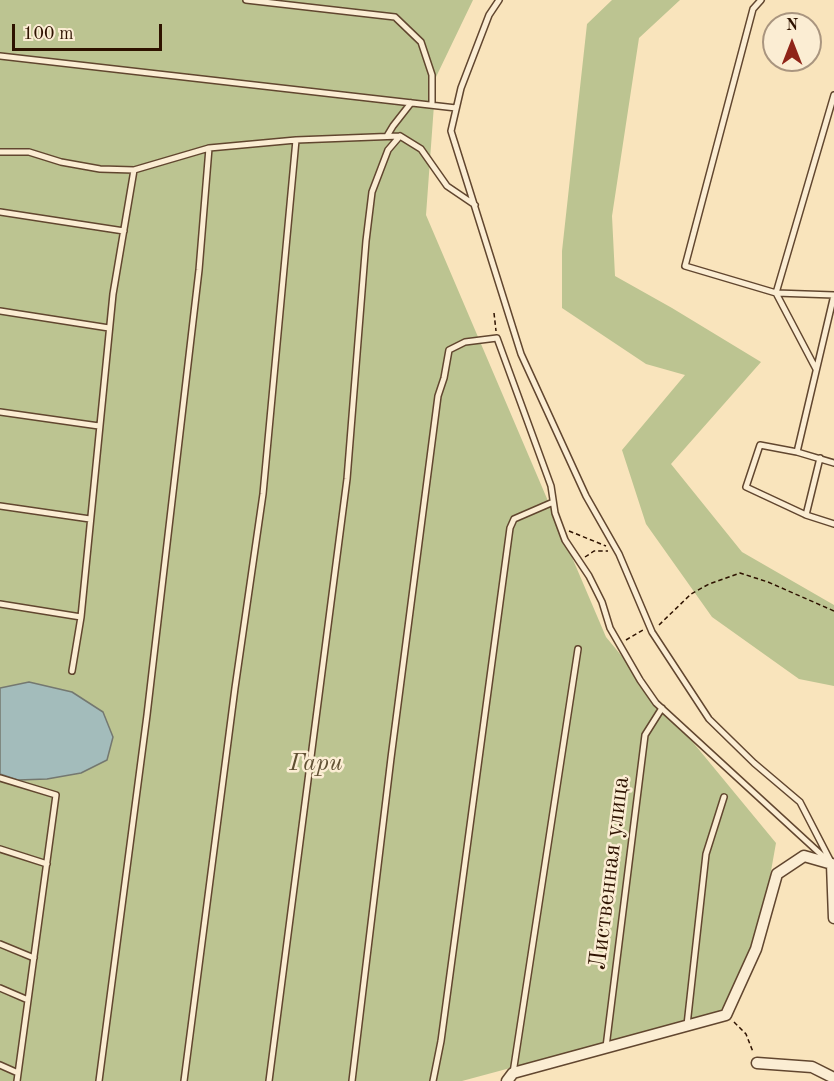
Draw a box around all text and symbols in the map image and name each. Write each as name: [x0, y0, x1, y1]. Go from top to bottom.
scale bar: [15, 12, 165, 50]
north arrow: [762, 12, 822, 72]
text: N: [786, 18, 798, 34]
text: 100 m: [23, 25, 74, 43]
park label: Гари: [289, 750, 343, 778]
street label: Лиственная улица: [584, 775, 636, 971]

